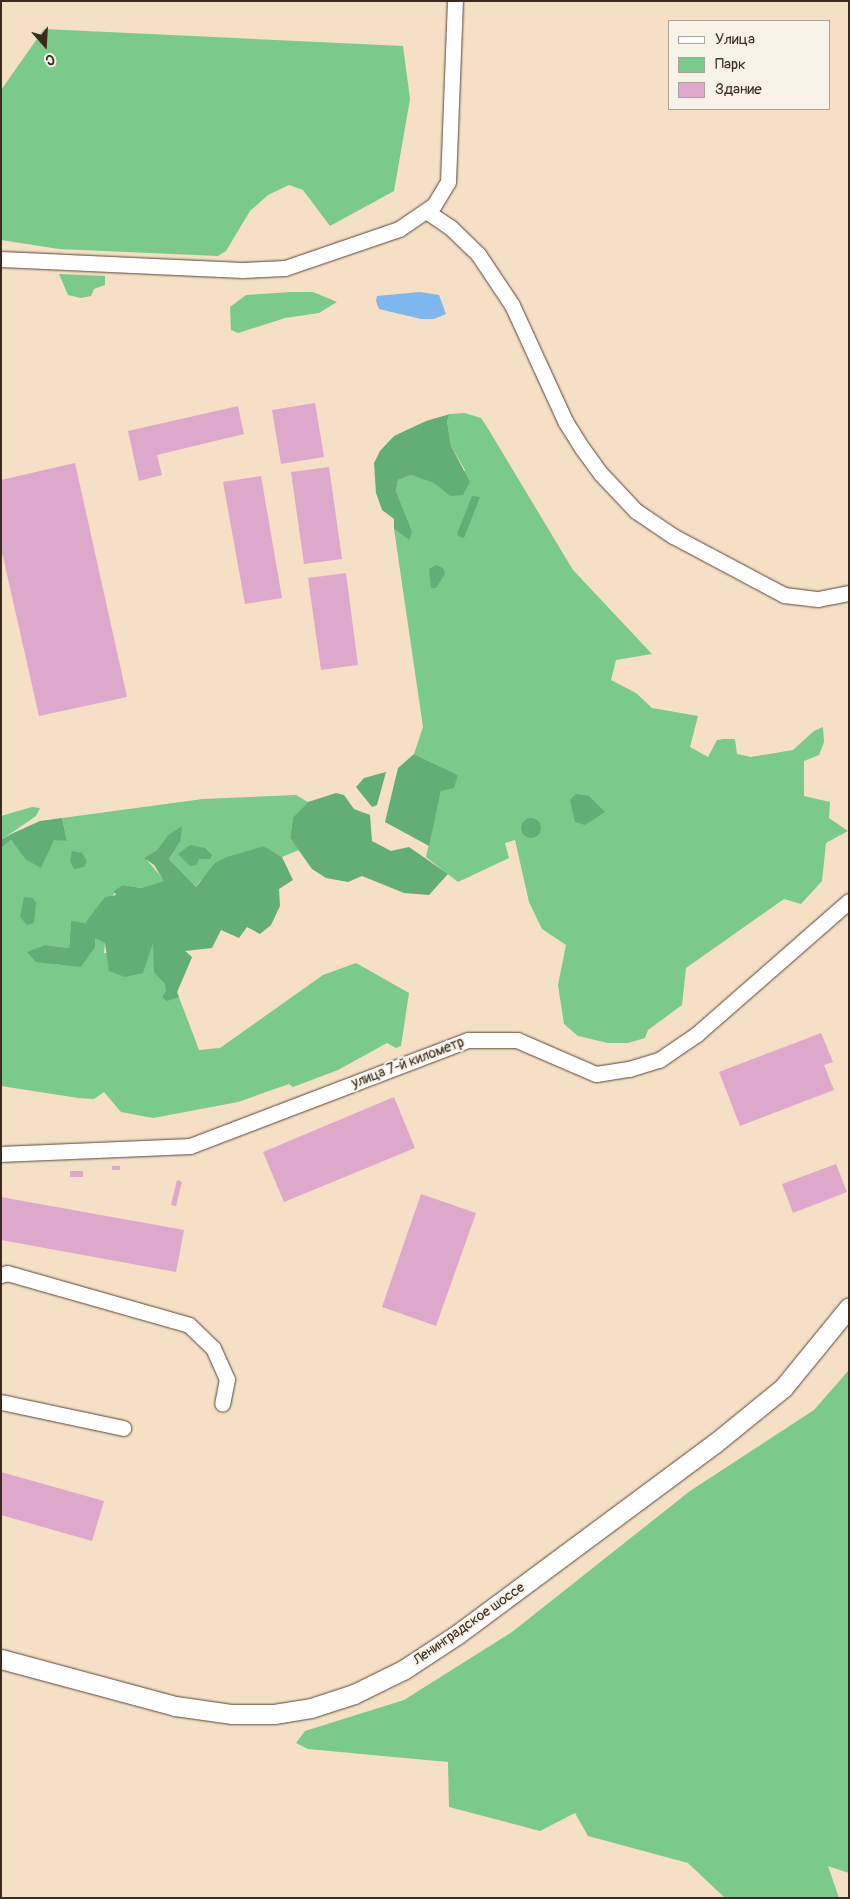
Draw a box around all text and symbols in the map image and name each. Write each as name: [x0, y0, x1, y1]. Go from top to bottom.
north arrow: [20, 20, 70, 70]
legend: [668, 20, 830, 110]
text: Улица: [715, 30, 755, 49]
text: С: [43, 50, 57, 69]
text: Парк: [715, 55, 746, 74]
text: Здание: [715, 80, 762, 99]
street label: улица 7-й километр: [349, 1034, 467, 1092]
street label: Ленинградское шоссе: [410, 1579, 528, 1669]

